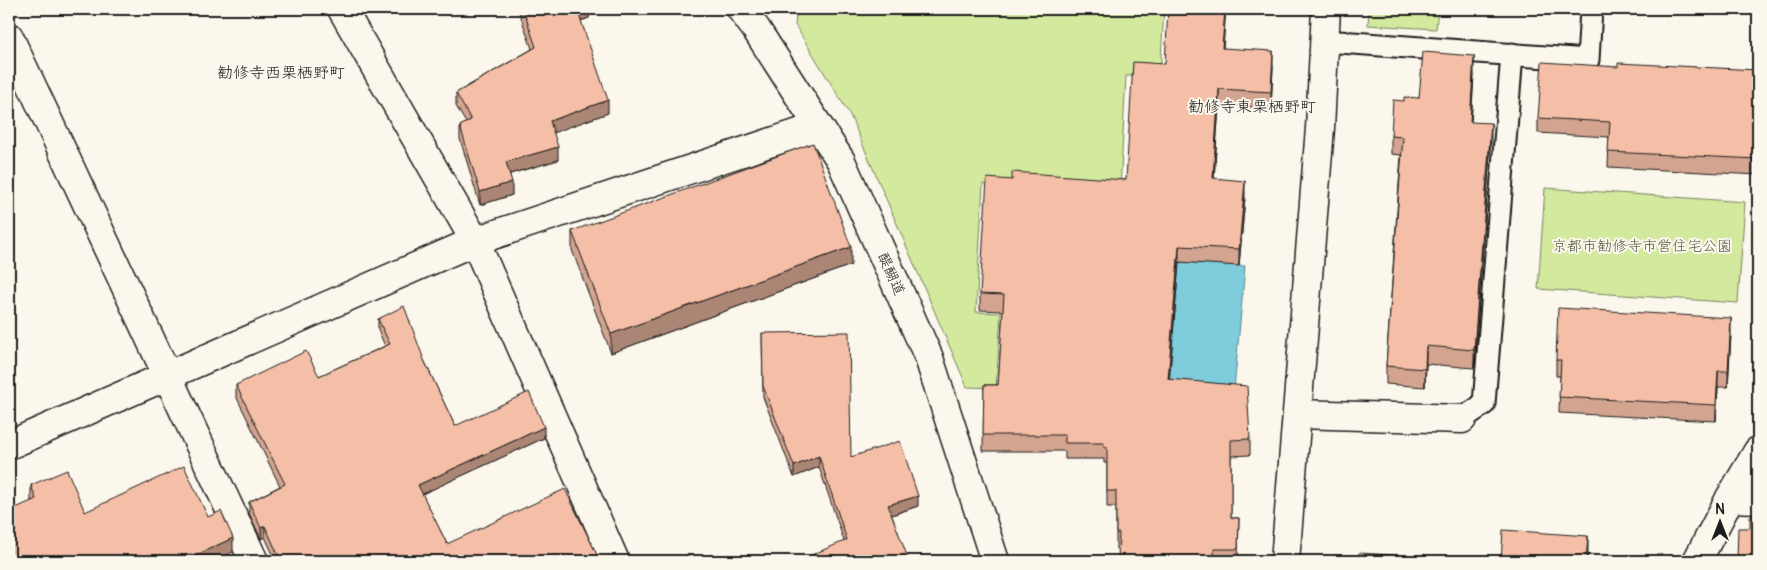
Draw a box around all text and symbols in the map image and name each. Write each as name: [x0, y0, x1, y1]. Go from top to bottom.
district label: 勧修寺西栗栖野町: [217, 63, 345, 83]
district label: 勧修寺東栗栖野町: [1188, 97, 1316, 117]
park label: 京都市勧修寺市営住宅公園: [1552, 237, 1732, 256]
street label: 醍醐道: [873, 250, 909, 298]
north arrow: [1694, 498, 1744, 548]
text: N: [1715, 501, 1725, 518]

